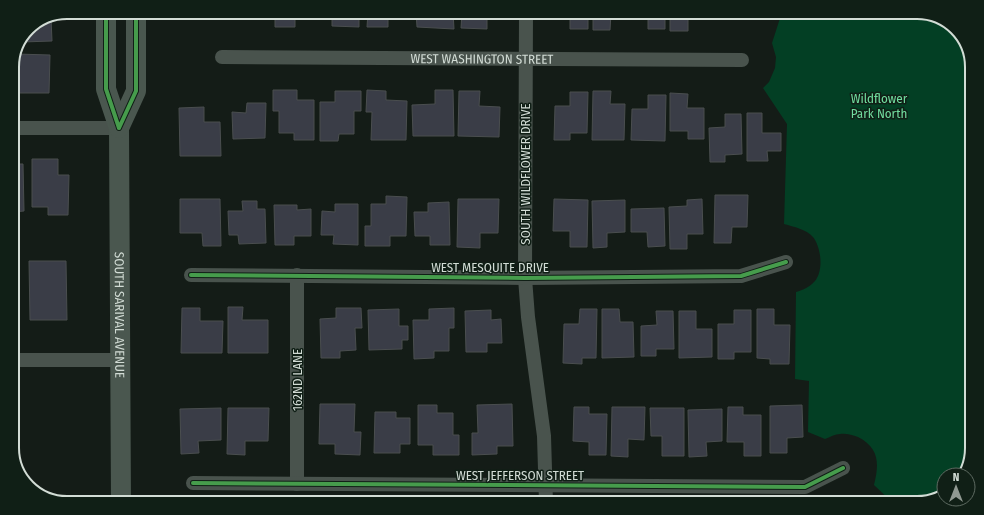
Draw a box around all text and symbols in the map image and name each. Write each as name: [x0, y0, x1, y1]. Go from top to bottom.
street label: WEST WASHINGTON STREET: [411, 51, 553, 67]
park label: Wildflower Park North: [851, 91, 908, 121]
street label: SOUTH WILDFLOWER DRIVE: [518, 103, 533, 245]
street label: SOUTH SARIVAL AVENUE: [112, 252, 127, 378]
street label: WEST MESQUITE DRIVE: [431, 260, 549, 275]
street label: 162ND LANE: [290, 349, 305, 411]
north arrow: [936, 467, 976, 507]
street label: WEST JEFFERSON STREET: [456, 468, 584, 483]
text: N: [953, 471, 959, 484]

